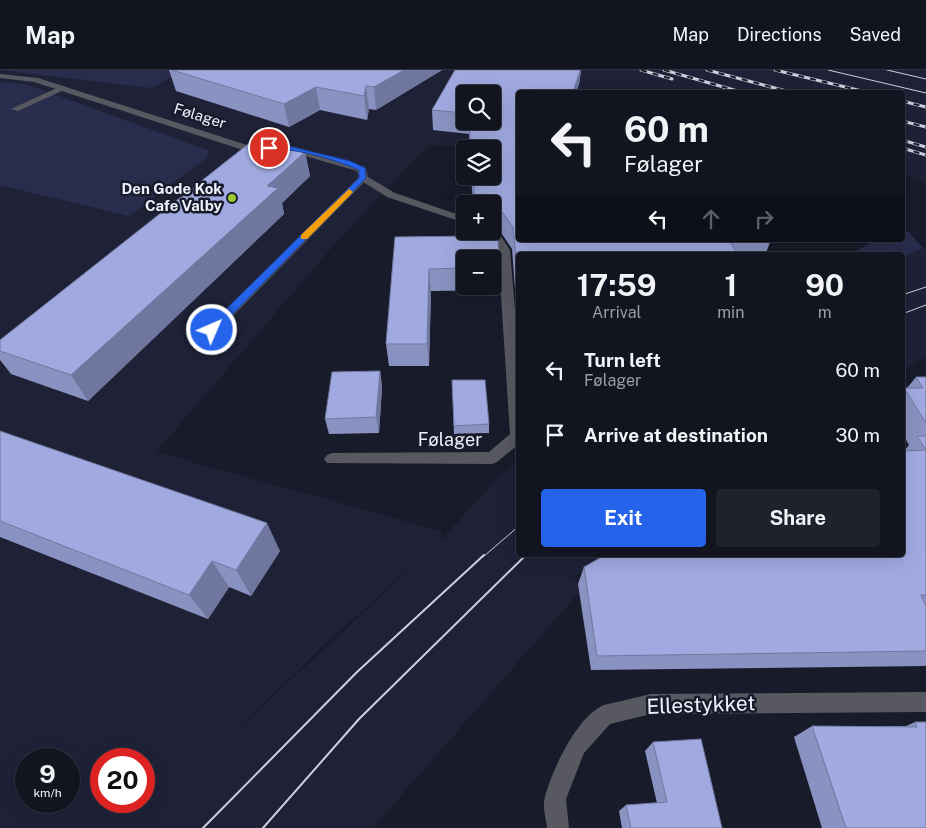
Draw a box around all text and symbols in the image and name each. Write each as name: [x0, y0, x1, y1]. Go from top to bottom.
text: Map: [25, 21, 75, 49]
text: Map: [672, 24, 709, 45]
text: Directions: [737, 24, 822, 45]
text: Saved: [850, 24, 901, 45]
map controls: [456, 85, 501, 295]
button: search: [456, 85, 501, 130]
street label: Følager: [172, 100, 228, 132]
text: 60 m: [624, 109, 709, 150]
icon: left: [541, 110, 606, 175]
pin: [248, 127, 290, 169]
icon: arrive: [255, 134, 283, 162]
button: layers: [456, 140, 501, 185]
text: Følager: [624, 151, 703, 177]
place label: Den Gode Kok Cafe Valby: [122, 180, 223, 214]
marker: Den Gode Kok Cafe Valby: [226, 192, 238, 204]
button: +: [456, 195, 501, 240]
icon: left: [644, 205, 672, 233]
icon: ahead: [697, 205, 725, 233]
icon: right: [750, 205, 778, 233]
button: −: [456, 250, 501, 295]
text: 17:59: [577, 267, 657, 303]
text: 1: [724, 267, 737, 303]
text: 90: [805, 267, 844, 303]
position arrow: [185, 303, 237, 355]
text: Arrival: [592, 303, 641, 322]
text: min: [717, 303, 744, 322]
text: m: [818, 303, 832, 322]
text: Turn left: [584, 349, 661, 371]
icon: left: [541, 356, 569, 384]
text: 60 m: [836, 359, 880, 381]
text: Følager: [584, 371, 641, 390]
icon: arrive: [541, 421, 569, 449]
text: Arrive at destination: [584, 424, 768, 446]
text: 30 m: [835, 424, 880, 446]
street label: Følager: [418, 429, 482, 450]
button: Exit: [541, 489, 706, 547]
button: Share: [716, 489, 880, 547]
street label: Ellestykket: [646, 690, 756, 719]
speed limit sign: 20: [90, 748, 155, 813]
text: 9: [39, 759, 56, 789]
text: km/h: [33, 786, 62, 800]

